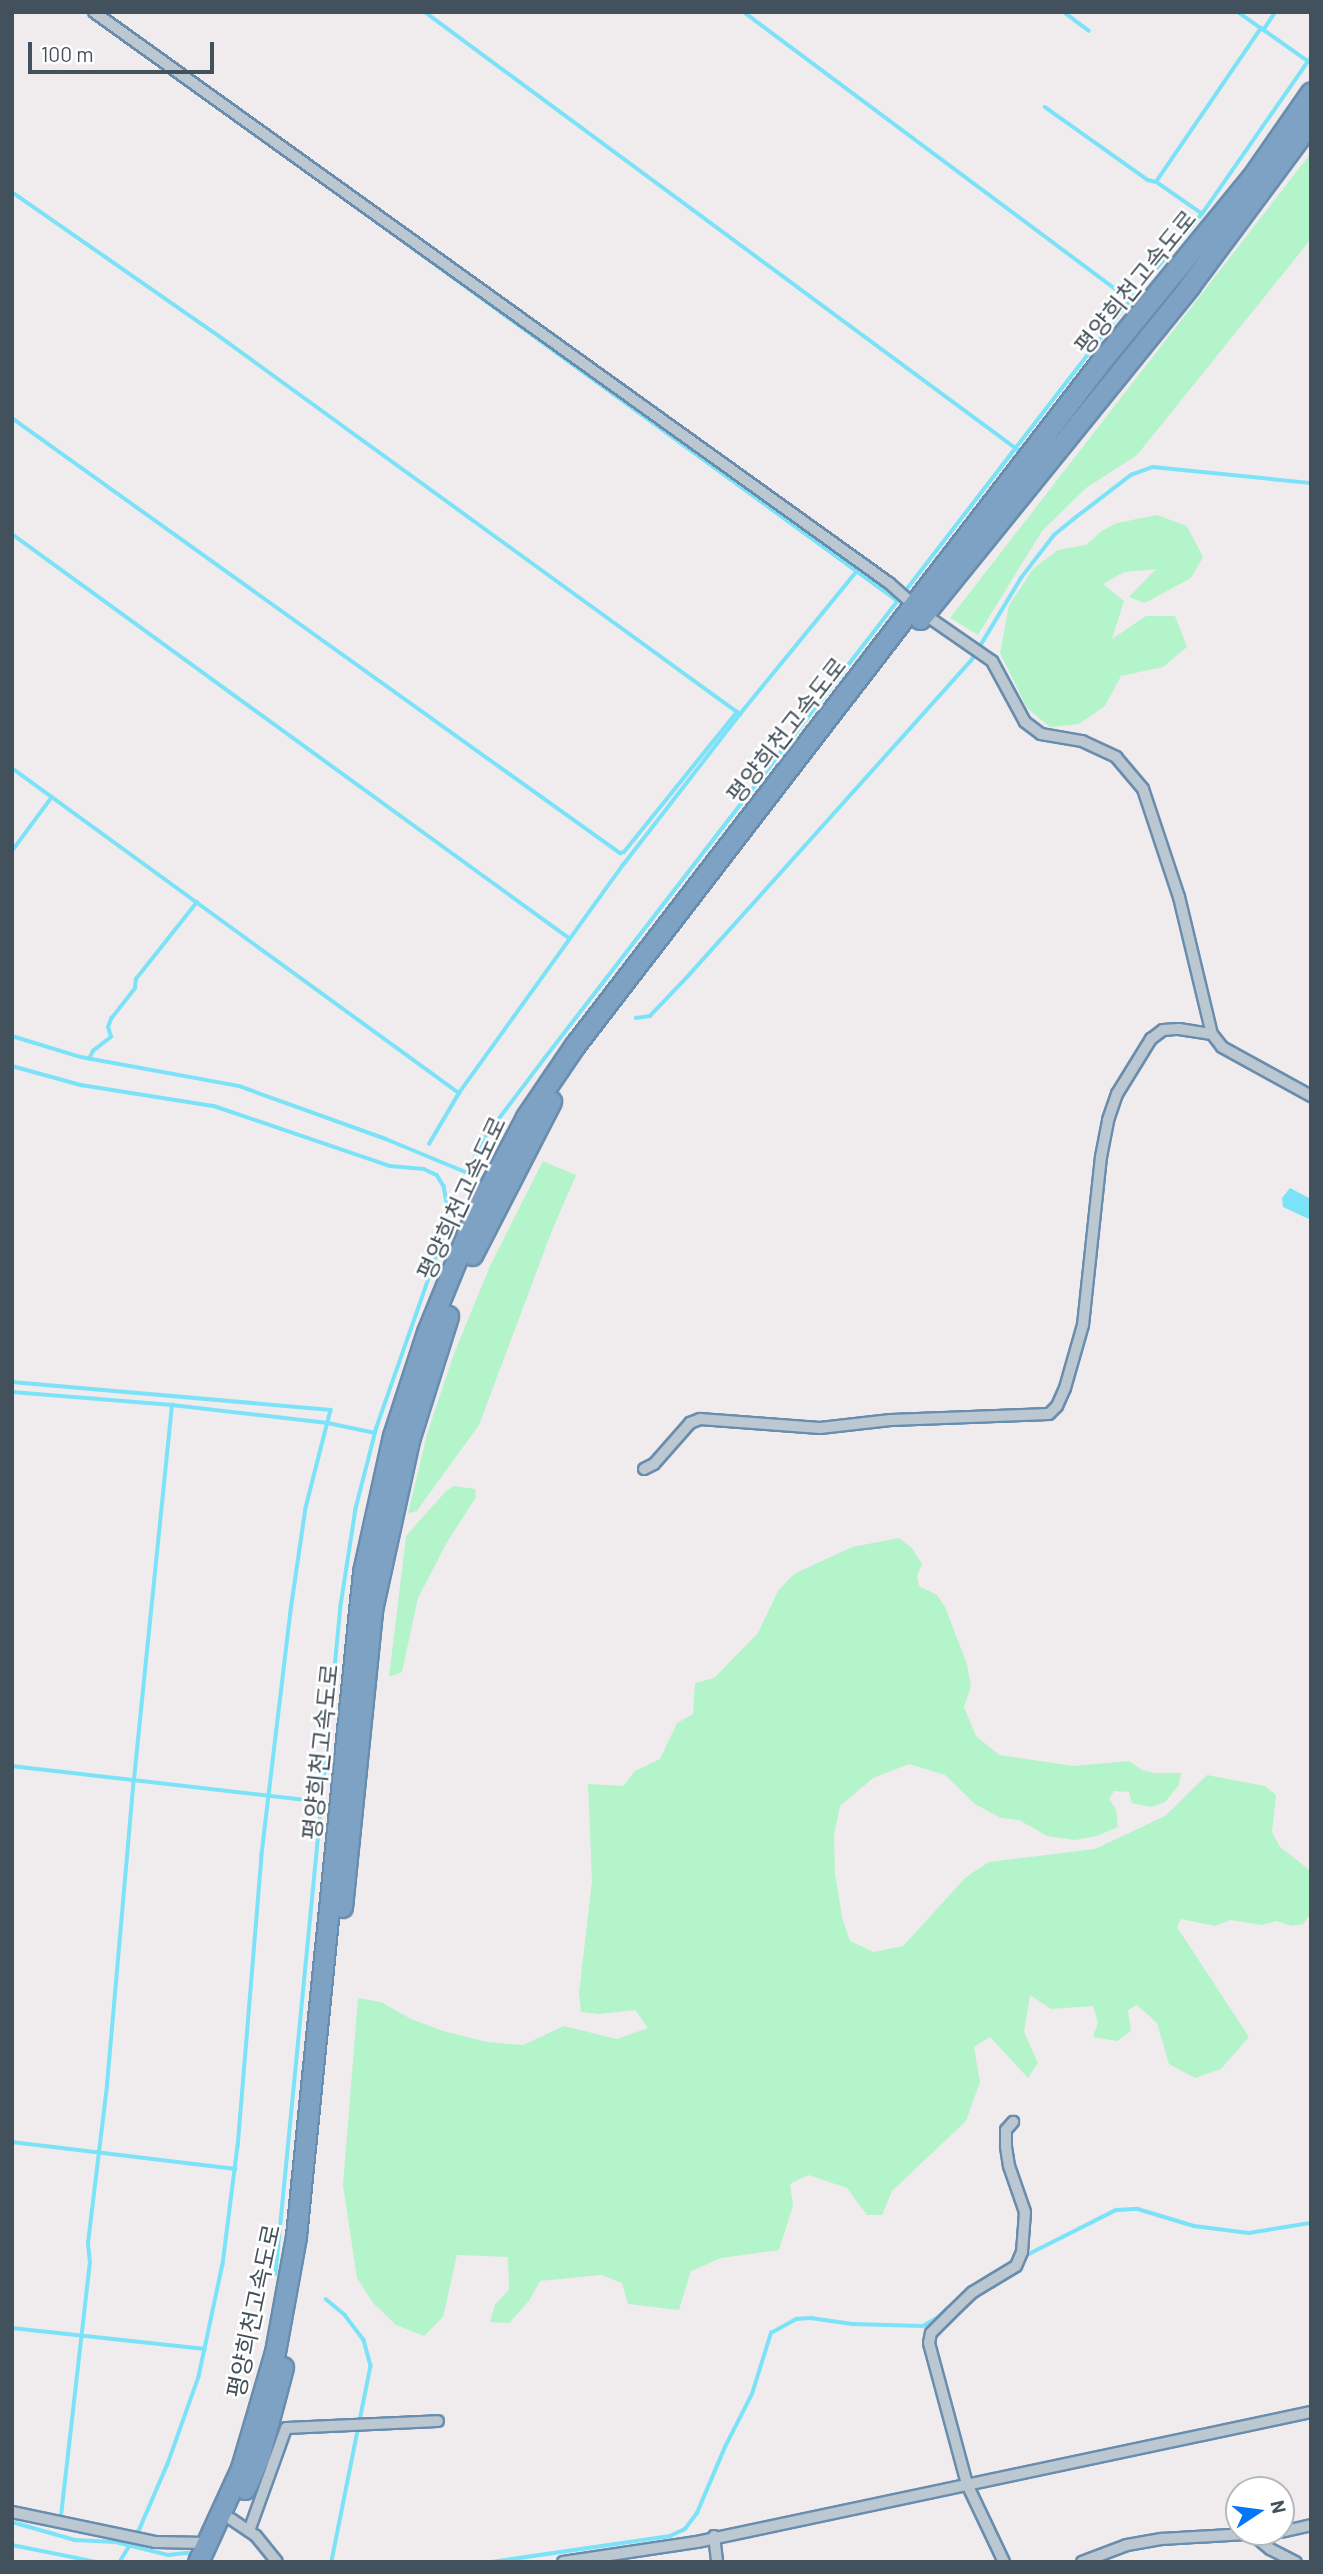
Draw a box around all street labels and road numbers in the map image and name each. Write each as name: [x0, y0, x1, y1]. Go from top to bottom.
street label: 평양희천고속도로: [1068, 204, 1202, 360]
street label: 평양희천고속도로: [720, 652, 852, 808]
street label: 평양희천고속도로: [411, 1112, 511, 1284]
street label: 평양희천고속도로: [296, 1663, 344, 1841]
street label: 평양희천고속도로: [221, 2222, 285, 2400]

